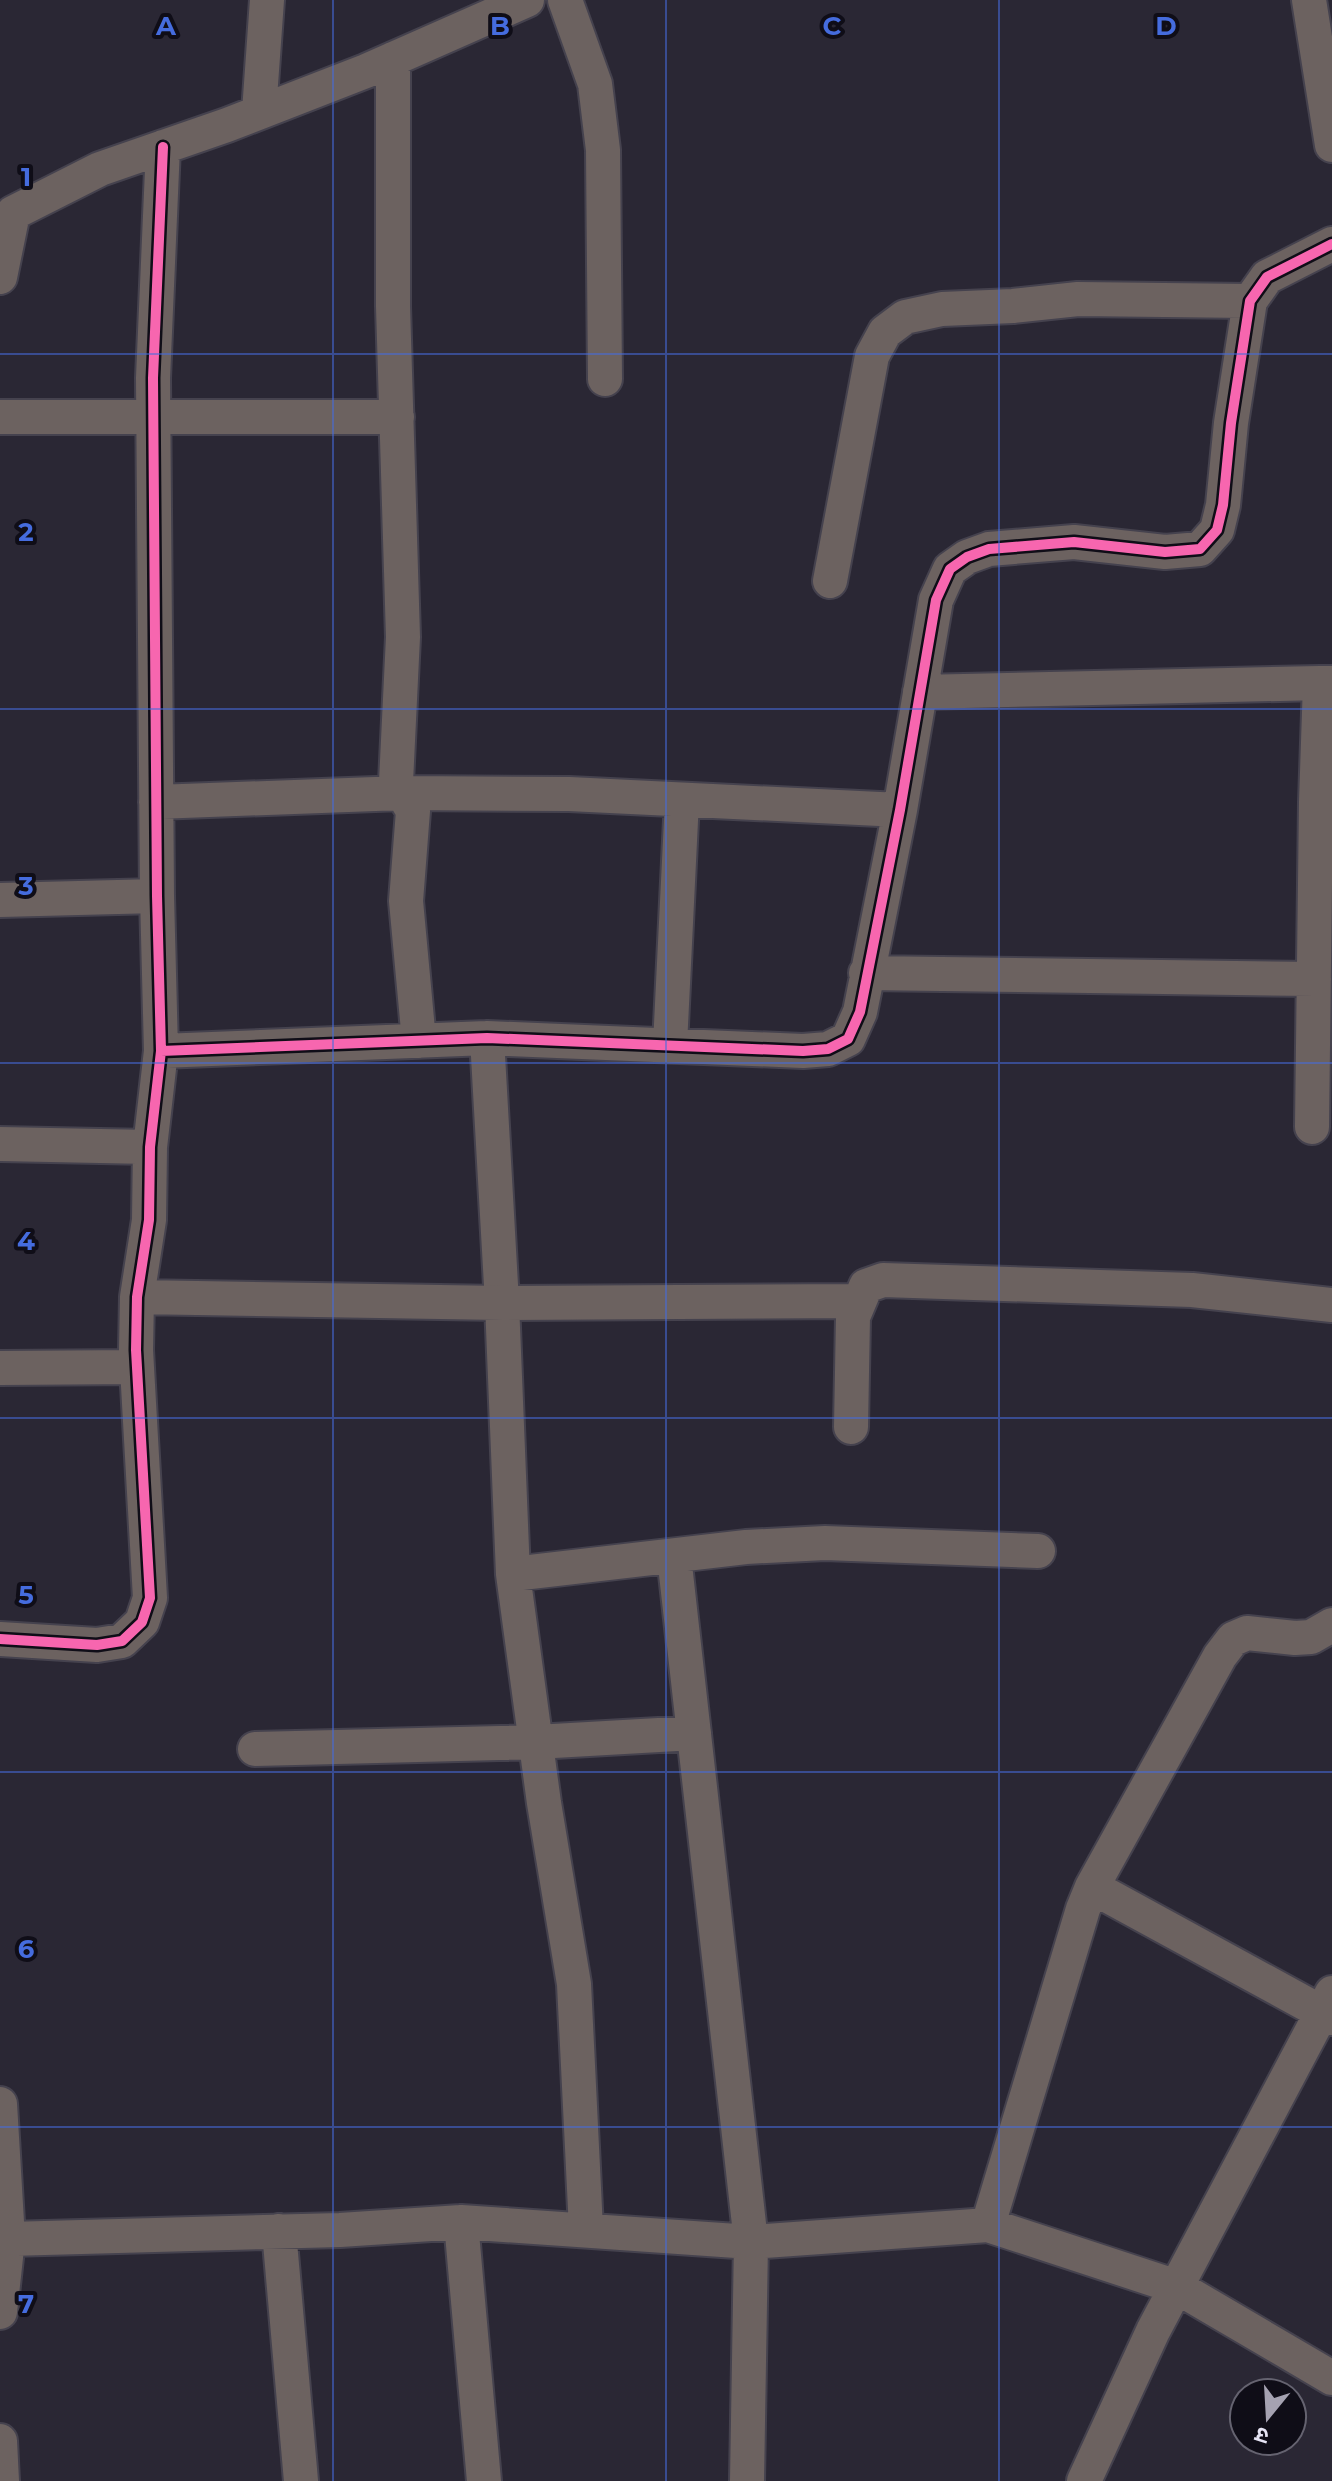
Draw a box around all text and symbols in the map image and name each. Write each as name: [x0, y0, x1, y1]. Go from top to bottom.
text: A: [155, 10, 177, 42]
text: B: [490, 10, 510, 42]
text: C: [823, 10, 842, 42]
text: D: [1155, 10, 1177, 42]
text: 1: [21, 161, 31, 193]
text: 2: [18, 516, 34, 548]
text: 3: [17, 870, 34, 902]
text: 4: [17, 1225, 35, 1257]
text: 5: [18, 1579, 34, 1611]
text: 6: [18, 1933, 35, 1965]
text: 7: [18, 2288, 34, 2320]
north arrow: [1228, 2377, 1308, 2457]
text: उ: [1251, 2420, 1272, 2450]

